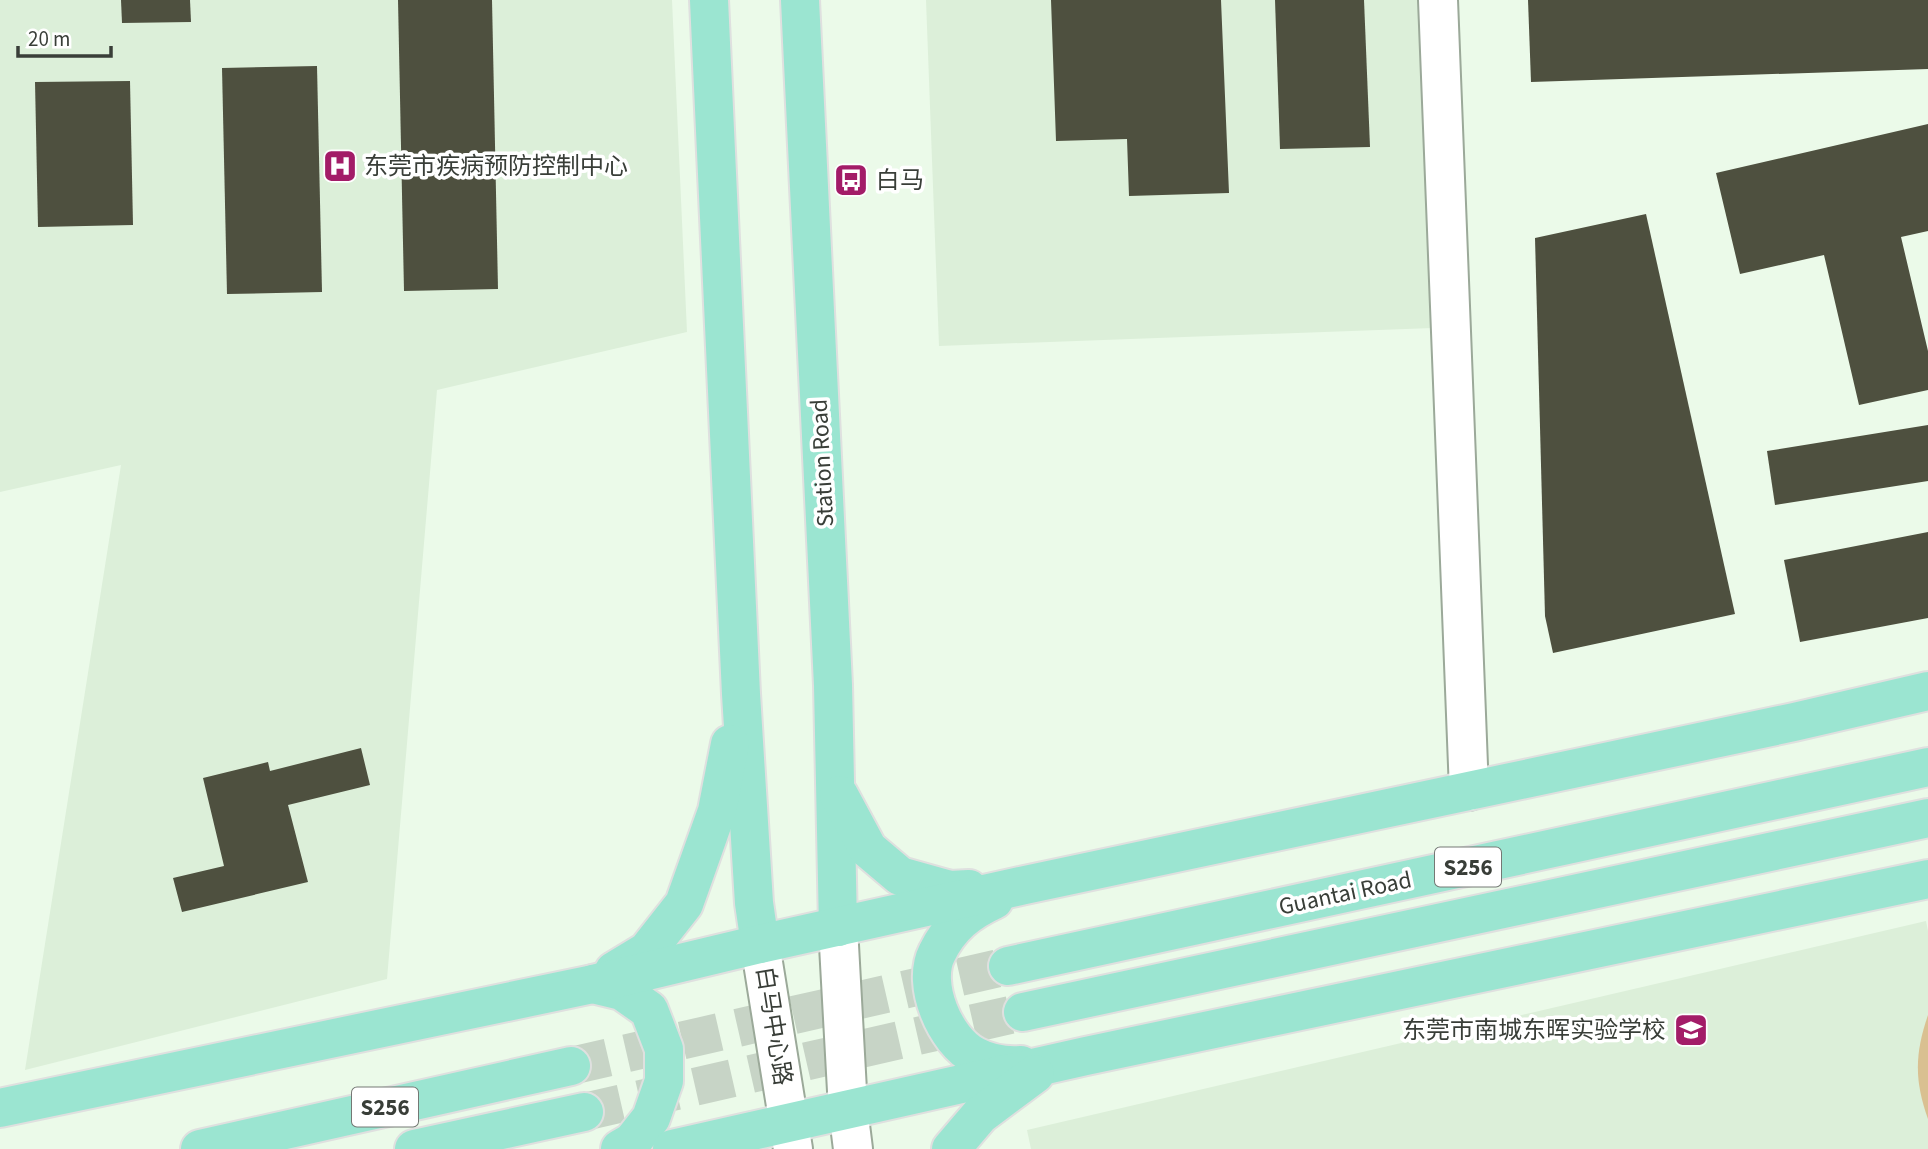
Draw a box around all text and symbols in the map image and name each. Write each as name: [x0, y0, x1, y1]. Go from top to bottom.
scale bar: [18, 14, 110, 58]
text: 20 m: [28, 24, 70, 54]
hospital icon: 东莞市疾病预防控制中心: [321, 147, 359, 185]
place label: 东莞市疾病预防控制中心: [364, 149, 628, 184]
bus stop icon: 白马: [832, 161, 870, 199]
place label: 白马: [876, 163, 924, 198]
street label: Station Road: [802, 398, 843, 528]
road number: S256: [1435, 848, 1501, 887]
street label: Guantai Road: [1275, 862, 1415, 925]
street label: 白马中心路: [747, 964, 800, 1088]
school or university icon: 东莞市南城东晖实验学校: [1672, 1011, 1710, 1049]
place label: 东莞市南城东晖实验学校: [1402, 1013, 1666, 1048]
road number: S256: [352, 1088, 418, 1126]

